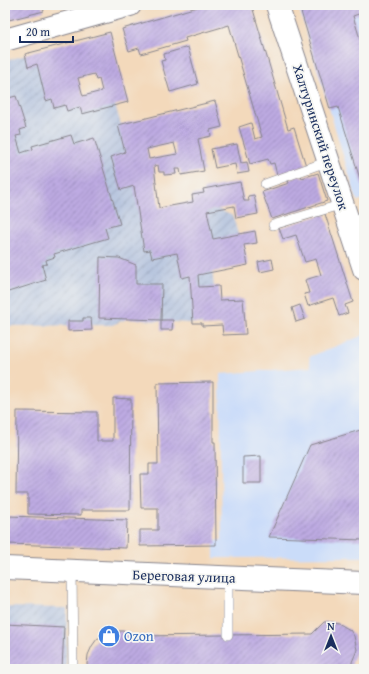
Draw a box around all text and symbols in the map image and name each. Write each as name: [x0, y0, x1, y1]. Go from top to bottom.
scale bar: [20, 18, 73, 44]
text: 20 m: [26, 23, 50, 40]
street label: Халтуринский переулок: [288, 62, 354, 213]
street label: Береговая улица: [132, 564, 236, 588]
north arrow: [311, 616, 351, 656]
text: N: [327, 618, 335, 634]
shop icon: Ozon: [96, 623, 122, 649]
place label: Ozon: [124, 626, 154, 646]

